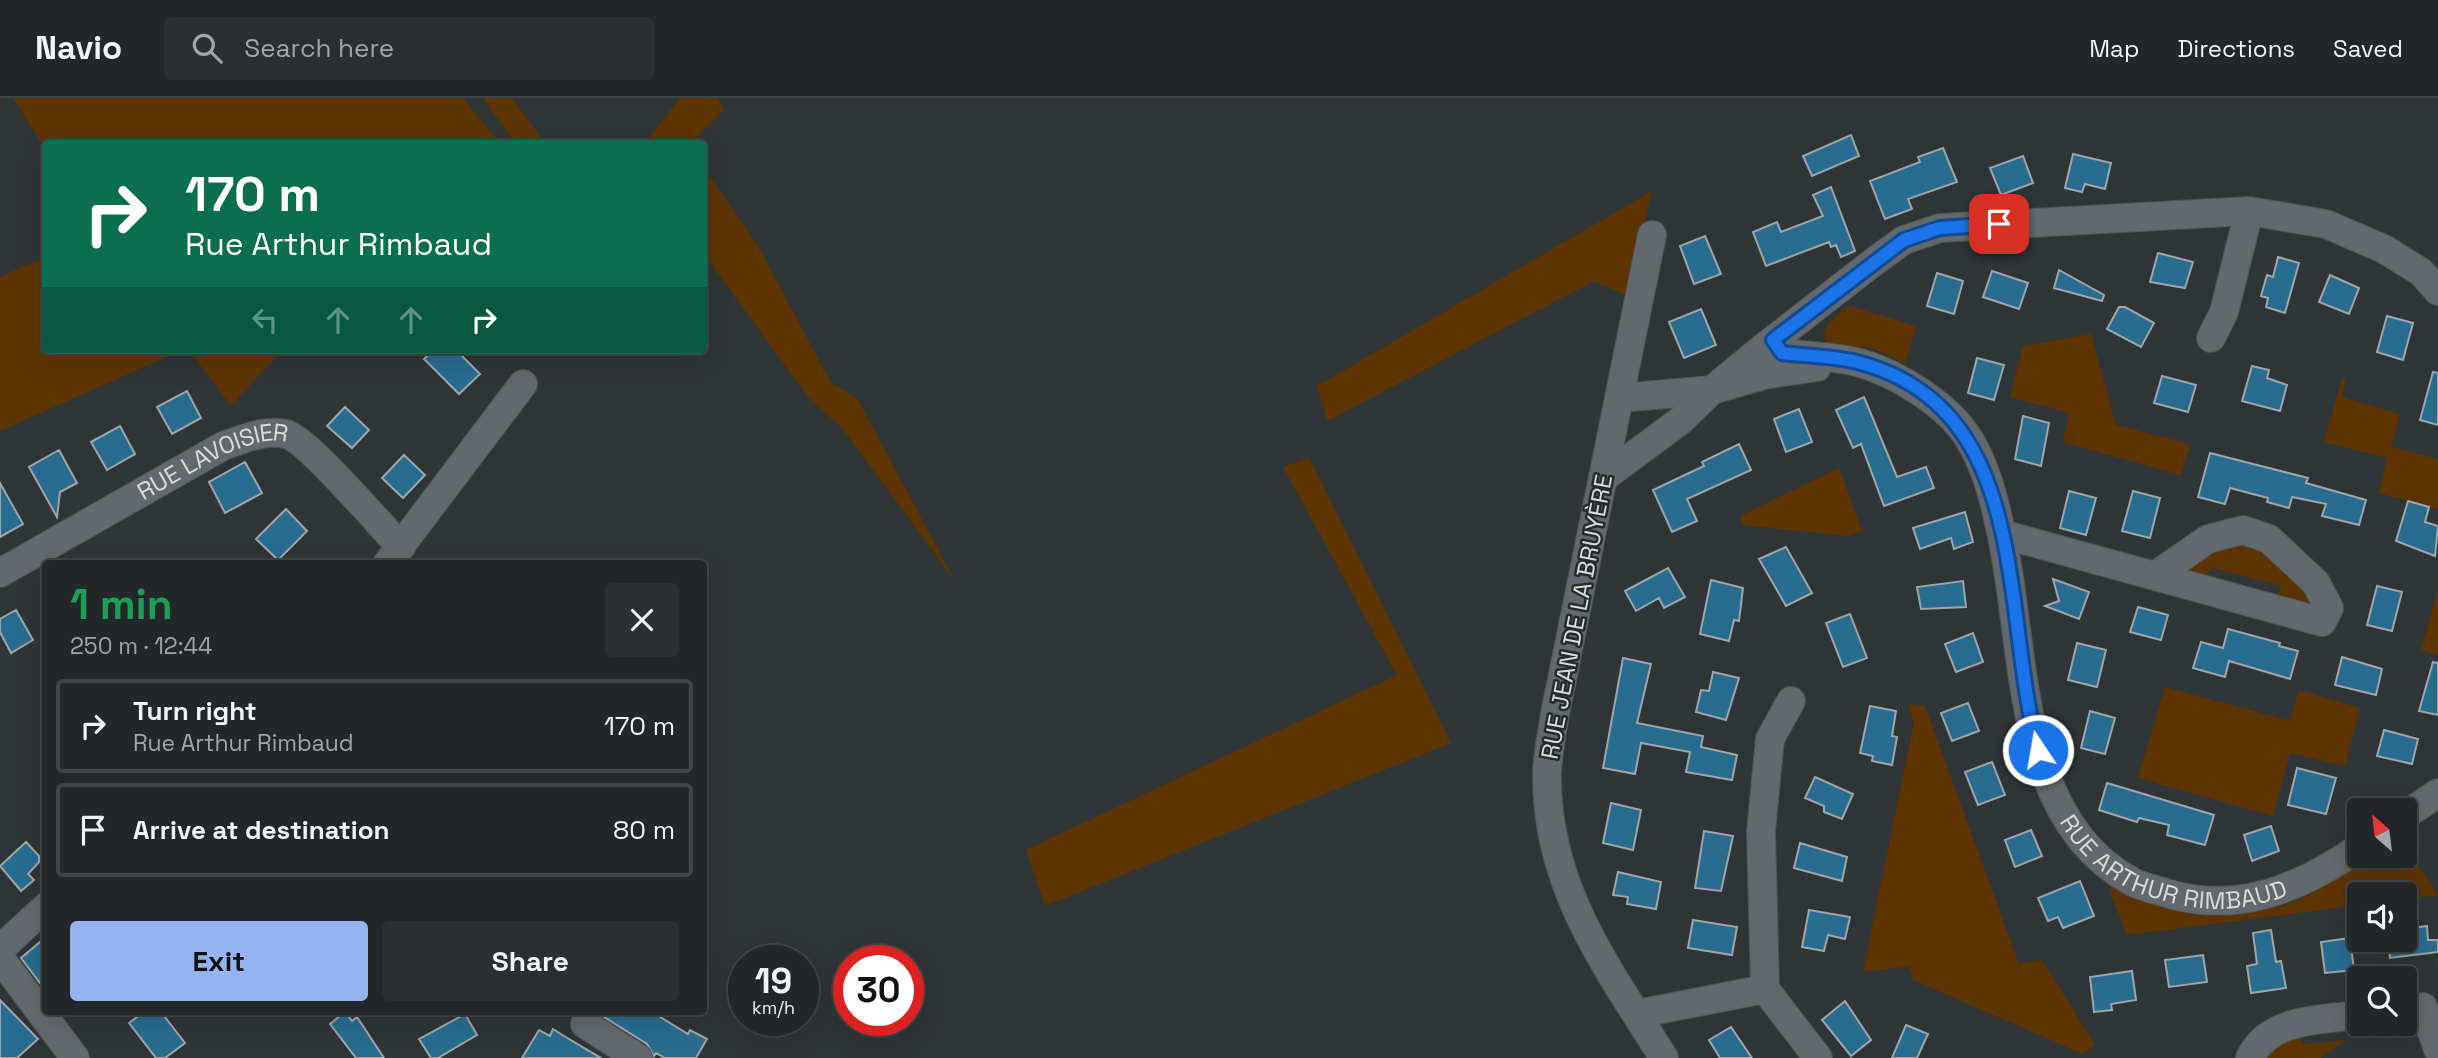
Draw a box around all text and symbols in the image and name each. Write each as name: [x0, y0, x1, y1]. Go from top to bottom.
search box: [164, 17, 654, 80]
text: Navio: [35, 27, 122, 69]
icon: search: [188, 29, 226, 67]
text: Search here: [244, 31, 394, 65]
text: Map: [2089, 33, 2139, 64]
text: Directions: [2177, 33, 2295, 64]
text: Saved: [2333, 33, 2403, 64]
text: 170 m: [185, 163, 320, 225]
icon: right: [70, 168, 161, 259]
pin: [1969, 194, 2029, 254]
icon: arrive: [1980, 205, 2018, 243]
text: Rue Arthur Rimbaud: [185, 224, 492, 264]
icon: left: [246, 301, 284, 339]
icon: ahead: [319, 301, 357, 339]
icon: ahead: [392, 301, 430, 339]
icon: right: [465, 301, 503, 339]
street label: RUE LAVOISIER: [131, 416, 290, 507]
street label: RUE JEAN DE LA BRUYÈRE: [1534, 472, 1619, 762]
text: 1 min: [70, 578, 173, 631]
button: close: [605, 583, 679, 657]
text: 250 m · 12:44: [70, 631, 212, 661]
text: Turn right: [133, 694, 257, 728]
icon: right: [74, 707, 112, 745]
text: 170 m: [604, 709, 675, 743]
position arrow: [2001, 713, 2075, 787]
text: Rue Arthur Rimbaud: [133, 728, 354, 758]
north arrow: [2347, 798, 2417, 868]
map controls: [2347, 798, 2417, 1036]
street label: RUE ARTHUR RIMBAUD: [2053, 809, 2291, 916]
icon: arrive: [74, 811, 112, 849]
text: Arrive at destination: [133, 813, 390, 847]
text: 80 m: [613, 813, 675, 847]
button: sound: [2347, 882, 2417, 952]
button: Exit: [70, 921, 368, 1001]
button: Share: [382, 921, 679, 1001]
speed limit sign: 30: [833, 945, 924, 1036]
text: 19: [755, 959, 792, 1003]
button: search: [2347, 966, 2417, 1036]
text: km/h: [752, 996, 795, 1019]

